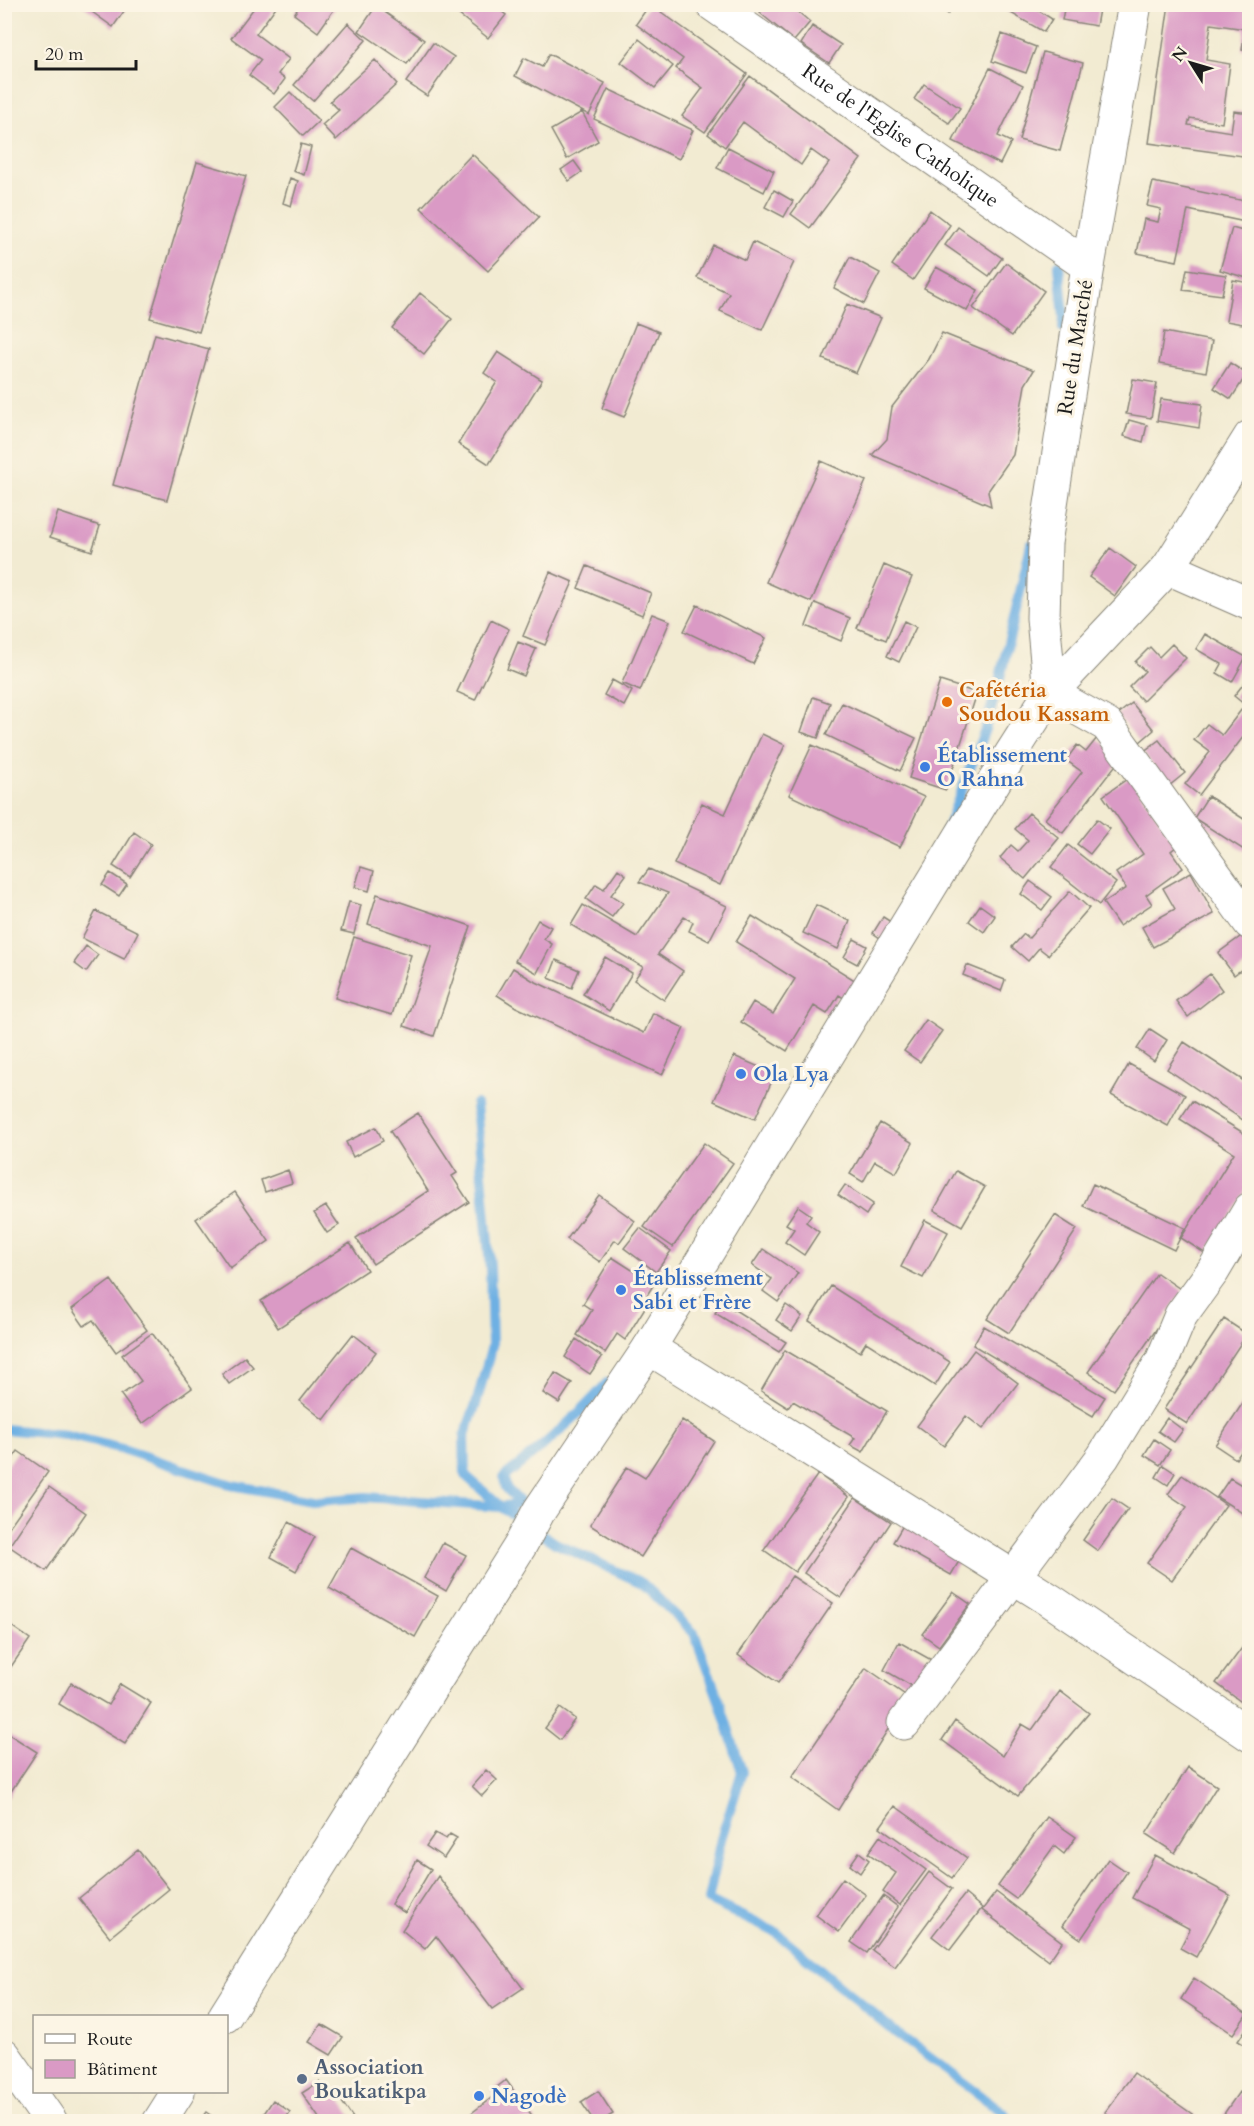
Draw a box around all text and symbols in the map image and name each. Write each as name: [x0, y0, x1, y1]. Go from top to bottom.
scale bar: [36, 33, 136, 71]
north arrow: [1161, 33, 1221, 93]
text: 20 m: [45, 42, 84, 67]
text: N: [1167, 42, 1193, 67]
street label: Rue de l'Eglise Catholique: [796, 57, 1005, 215]
street label: Rue du Marché: [1050, 277, 1101, 417]
place label: Cafétéria Soudou Kassam: [959, 676, 1110, 729]
marker: Cafétéria Soudou Kassam: [940, 695, 954, 709]
place label: Établissement O Rahna: [937, 741, 1068, 794]
marker: Établissement O Rahna: [918, 760, 932, 774]
place label: Ola Lya: [753, 1060, 830, 1089]
marker: Ola Lya: [734, 1067, 748, 1081]
place label: Établissement Sabi et Frère: [633, 1264, 764, 1317]
marker: Établissement Sabi et Frère: [614, 1283, 628, 1297]
legend: [33, 2015, 228, 2093]
text: Route: [87, 2027, 133, 2052]
place label: Association Boukatikpa: [314, 2053, 427, 2106]
text: Bâtiment: [87, 2057, 157, 2082]
marker: Association Boukatikpa: [295, 2072, 309, 2086]
place label: Nagodè: [491, 2082, 567, 2111]
marker: Nagodè: [472, 2089, 486, 2103]

